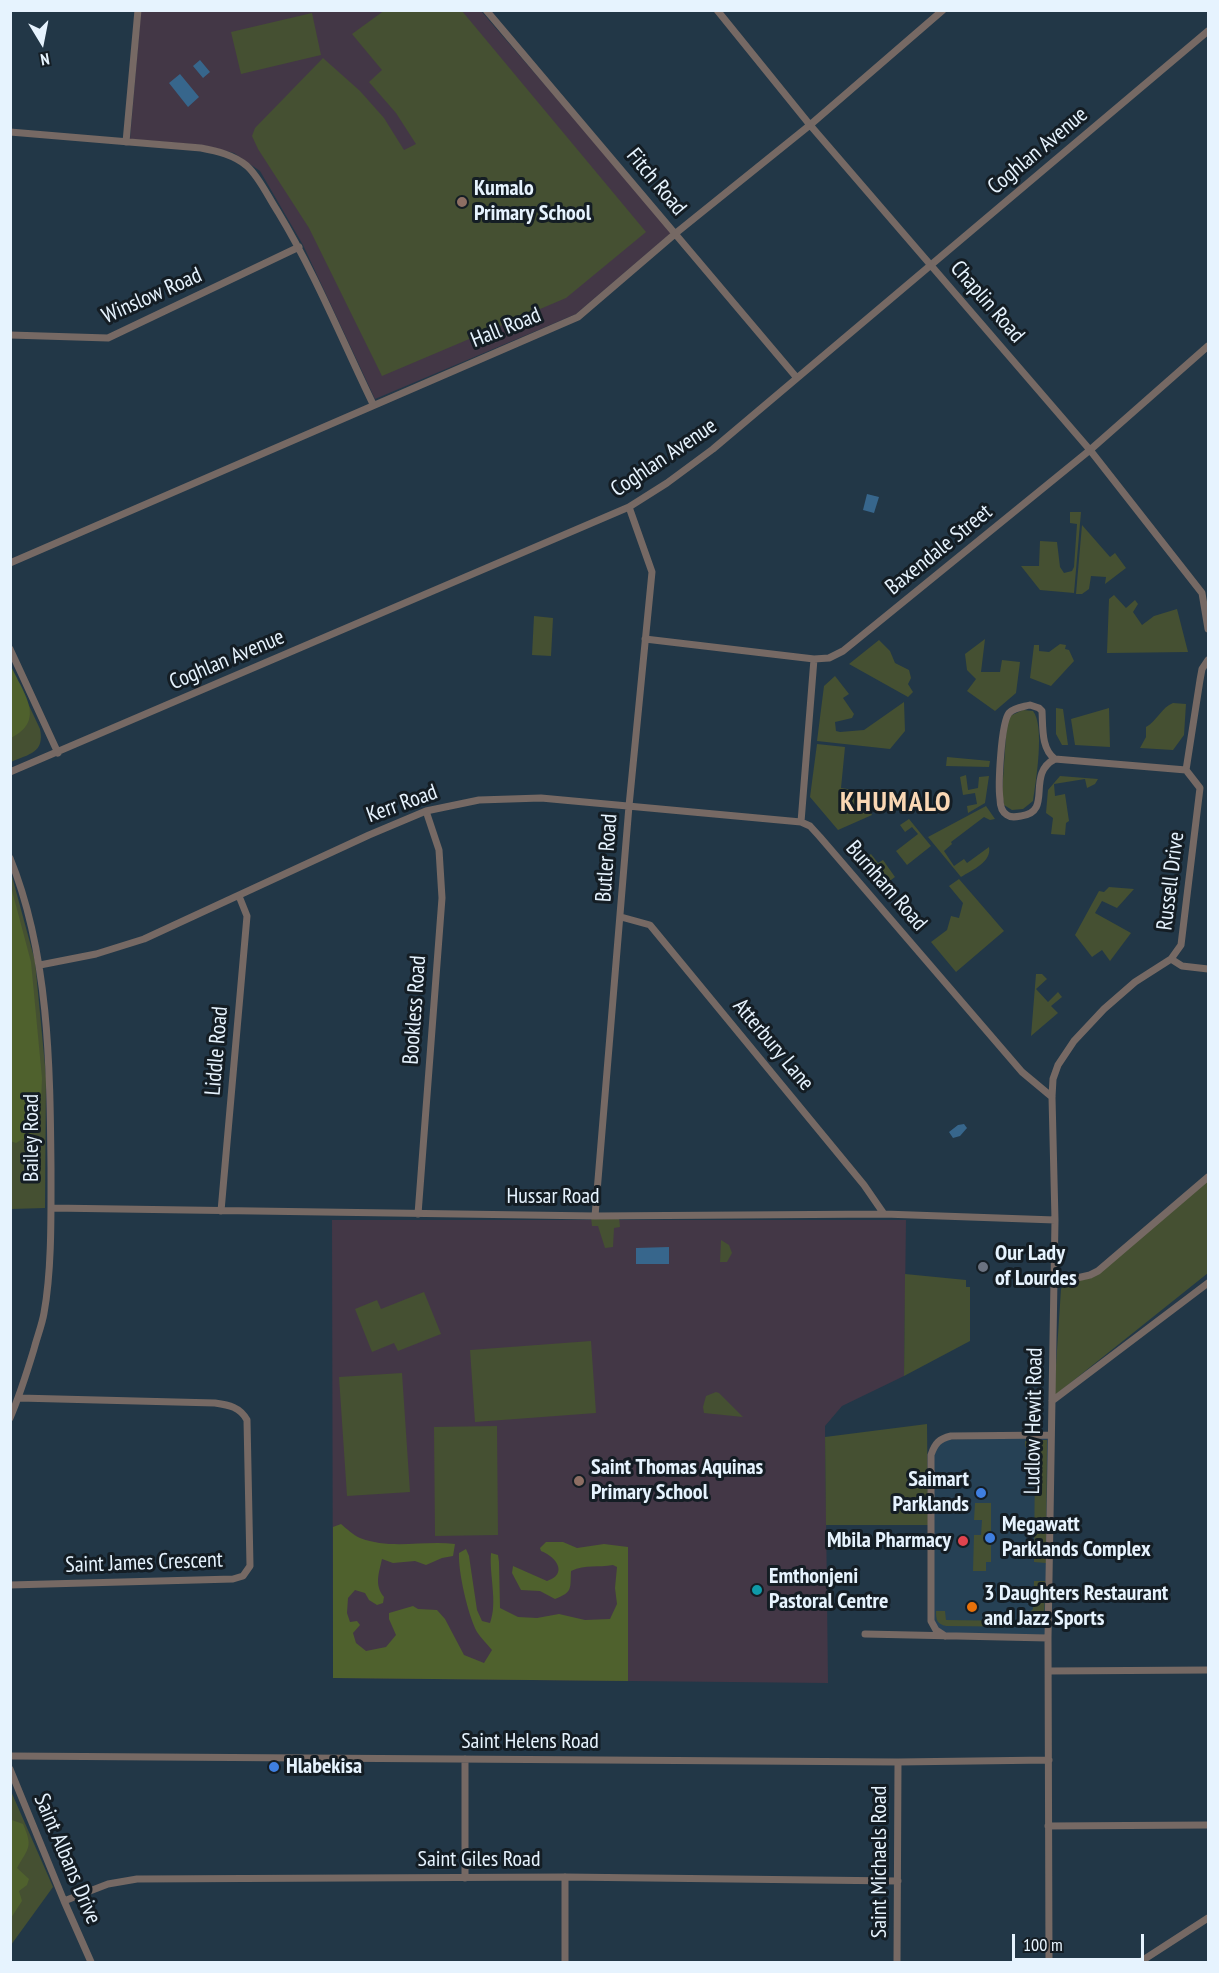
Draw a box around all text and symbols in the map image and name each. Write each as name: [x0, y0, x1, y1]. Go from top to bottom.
north arrow: [12, 12, 72, 72]
text: N: [39, 49, 51, 70]
street label: Coghlan Avenue: [983, 102, 1093, 200]
street label: Fitch Road: [620, 143, 692, 221]
place label: Kumalo Primary School: [474, 176, 591, 228]
marker: Kumalo Primary School: [455, 195, 469, 209]
street label: Chaplin Road: [944, 256, 1030, 348]
street label: Winslow Road: [98, 262, 206, 330]
street label: Hall Road: [467, 302, 545, 354]
street label: Coghlan Avenue: [606, 413, 722, 503]
street label: Baxendale Street: [880, 499, 998, 601]
street label: Coghlan Avenue: [166, 624, 288, 696]
street label: Kerr Road: [363, 779, 441, 829]
district label: KHUMALO: [840, 786, 952, 820]
street label: Butler Road: [591, 813, 623, 903]
street label: Russell Drive: [1152, 830, 1190, 932]
street label: Burnham Road: [840, 836, 932, 936]
street label: Bookless Road: [398, 955, 432, 1065]
street label: Atterbury Lane: [727, 994, 819, 1096]
street label: Liddle Road: [200, 1005, 234, 1097]
street label: Bailey Road: [19, 1094, 45, 1182]
street label: Hussar Road: [506, 1184, 600, 1210]
place label: Our Lady of Lourdes: [995, 1241, 1077, 1292]
marker: Our Lady of Lourdes: [976, 1260, 990, 1274]
street label: Ludlow Hewit Road: [1020, 1347, 1048, 1495]
place label: Saint Thomas Aquinas Primary School: [591, 1455, 763, 1506]
place label: Saimart Parklands: [893, 1467, 969, 1518]
marker: Saint Thomas Aquinas Primary School: [572, 1474, 586, 1488]
marker: Saimart Parklands: [974, 1486, 988, 1500]
place label: Megawatt Parklands Complex: [1002, 1512, 1151, 1564]
place label: Mbila Pharmacy: [827, 1528, 951, 1554]
marker: Megawatt Parklands Complex: [983, 1531, 997, 1545]
marker: Mbila Pharmacy: [956, 1534, 970, 1548]
street label: Saint James Crescent: [65, 1547, 223, 1579]
place label: Emthonjeni Pastoral Centre: [769, 1564, 888, 1616]
place label: 3 Daughters Restaurant and Jazz Sports: [984, 1581, 1168, 1633]
marker: Emthonjeni Pastoral Centre: [750, 1583, 764, 1597]
marker: 3 Daughters Restaurant and Jazz Sports: [965, 1600, 979, 1614]
street label: Saint Helens Road: [461, 1729, 599, 1755]
place label: Hlabekisa: [286, 1754, 362, 1780]
marker: Hlabekisa: [267, 1760, 281, 1774]
street label: Saint Michaels Road: [867, 1786, 893, 1938]
street label: Saint Albans Drive: [28, 1790, 106, 1928]
street label: Saint Giles Road: [418, 1847, 540, 1873]
scale bar: [1015, 1922, 1147, 1960]
text: 100 m: [1023, 1933, 1063, 1956]

